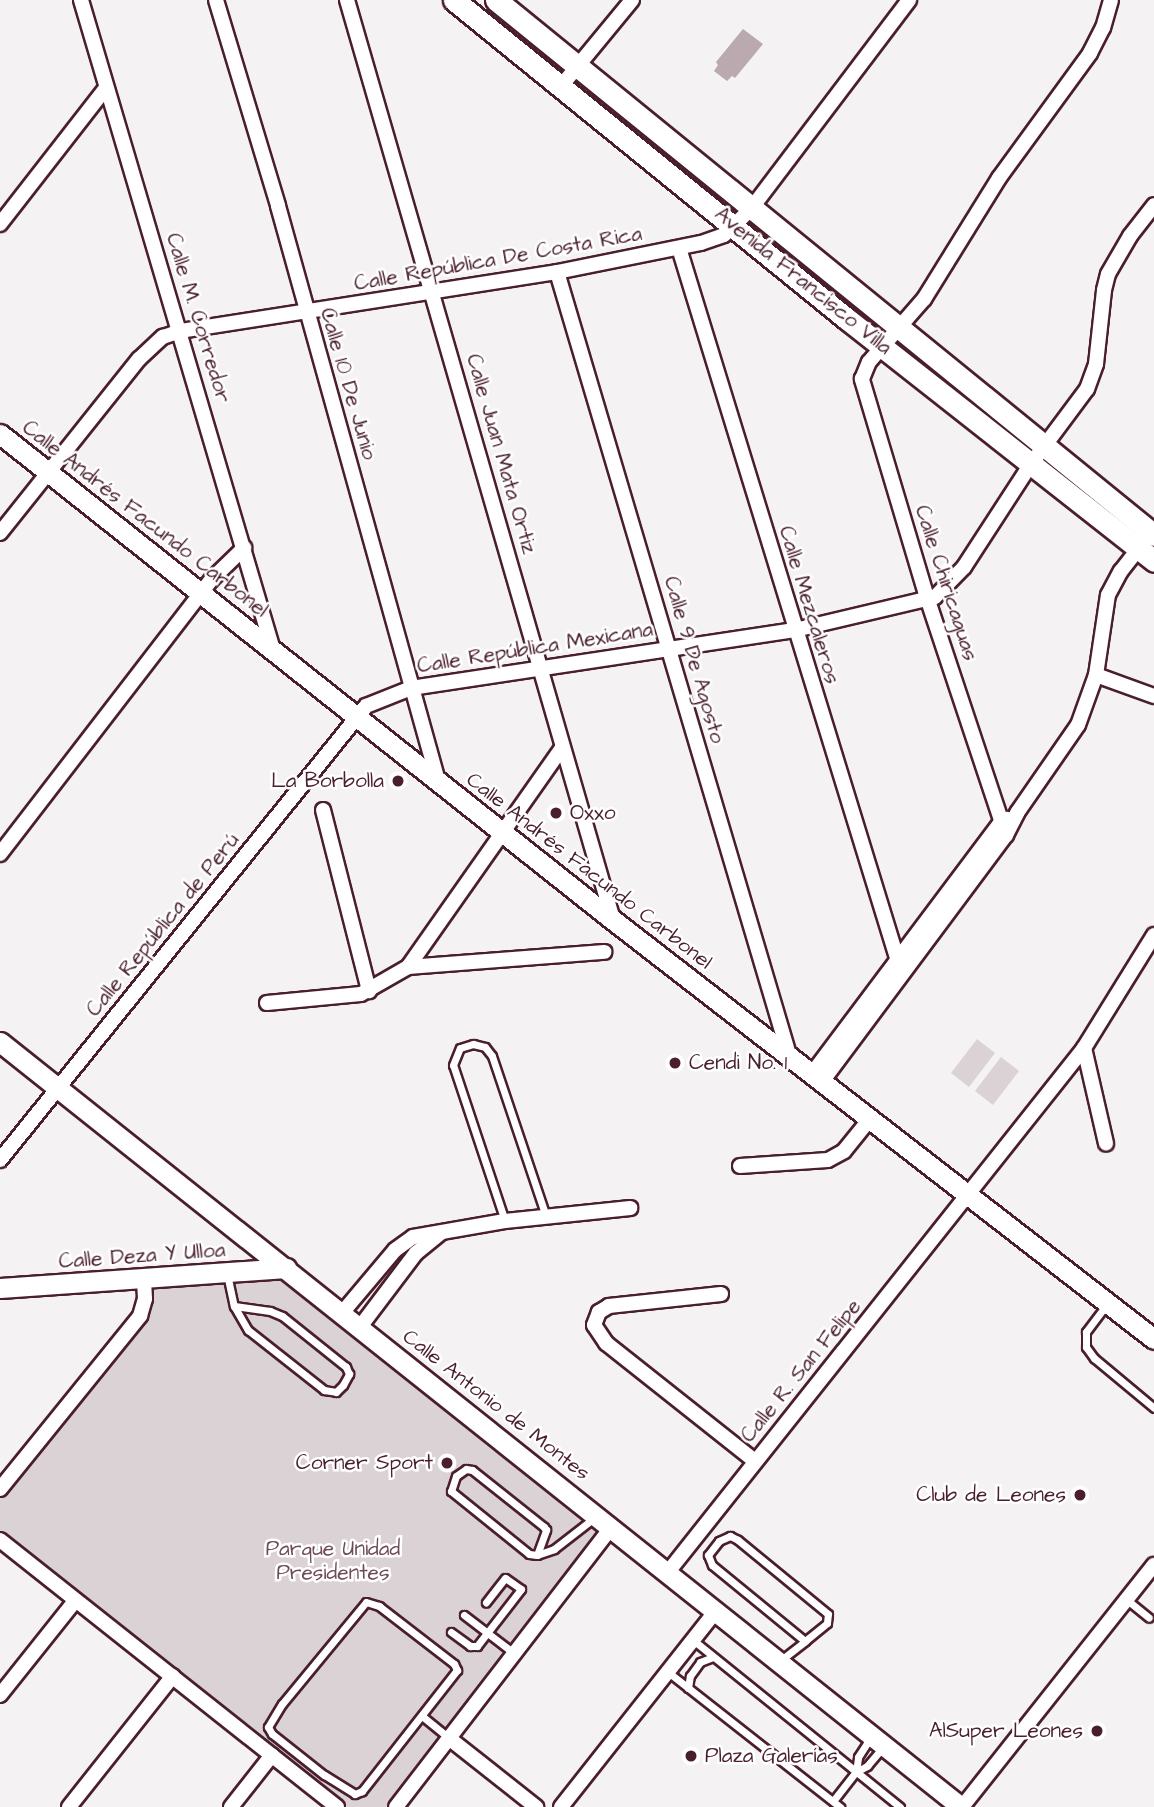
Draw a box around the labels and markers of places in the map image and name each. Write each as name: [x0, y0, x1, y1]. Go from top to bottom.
place label: La Borbolla: [271, 768, 384, 794]
marker: La Borbolla: [390, 773, 406, 789]
place label: Oxxo: [570, 800, 616, 826]
marker: Oxxo: [548, 805, 564, 821]
place label: Cendi No. 1: [689, 1050, 787, 1076]
marker: Cendi No. 1: [667, 1055, 683, 1071]
place label: Corner Sport: [296, 1450, 433, 1476]
marker: Corner Sport: [439, 1455, 455, 1471]
place label: Club de Leones: [916, 1482, 1066, 1508]
marker: Club de Leones: [1072, 1487, 1088, 1503]
place label: AlSuper Leones: [929, 1718, 1083, 1744]
marker: AlSuper Leones: [1089, 1723, 1105, 1739]
place label: Plaza Galerías: [705, 1743, 838, 1769]
marker: Plaza Galerías: [683, 1748, 699, 1764]

